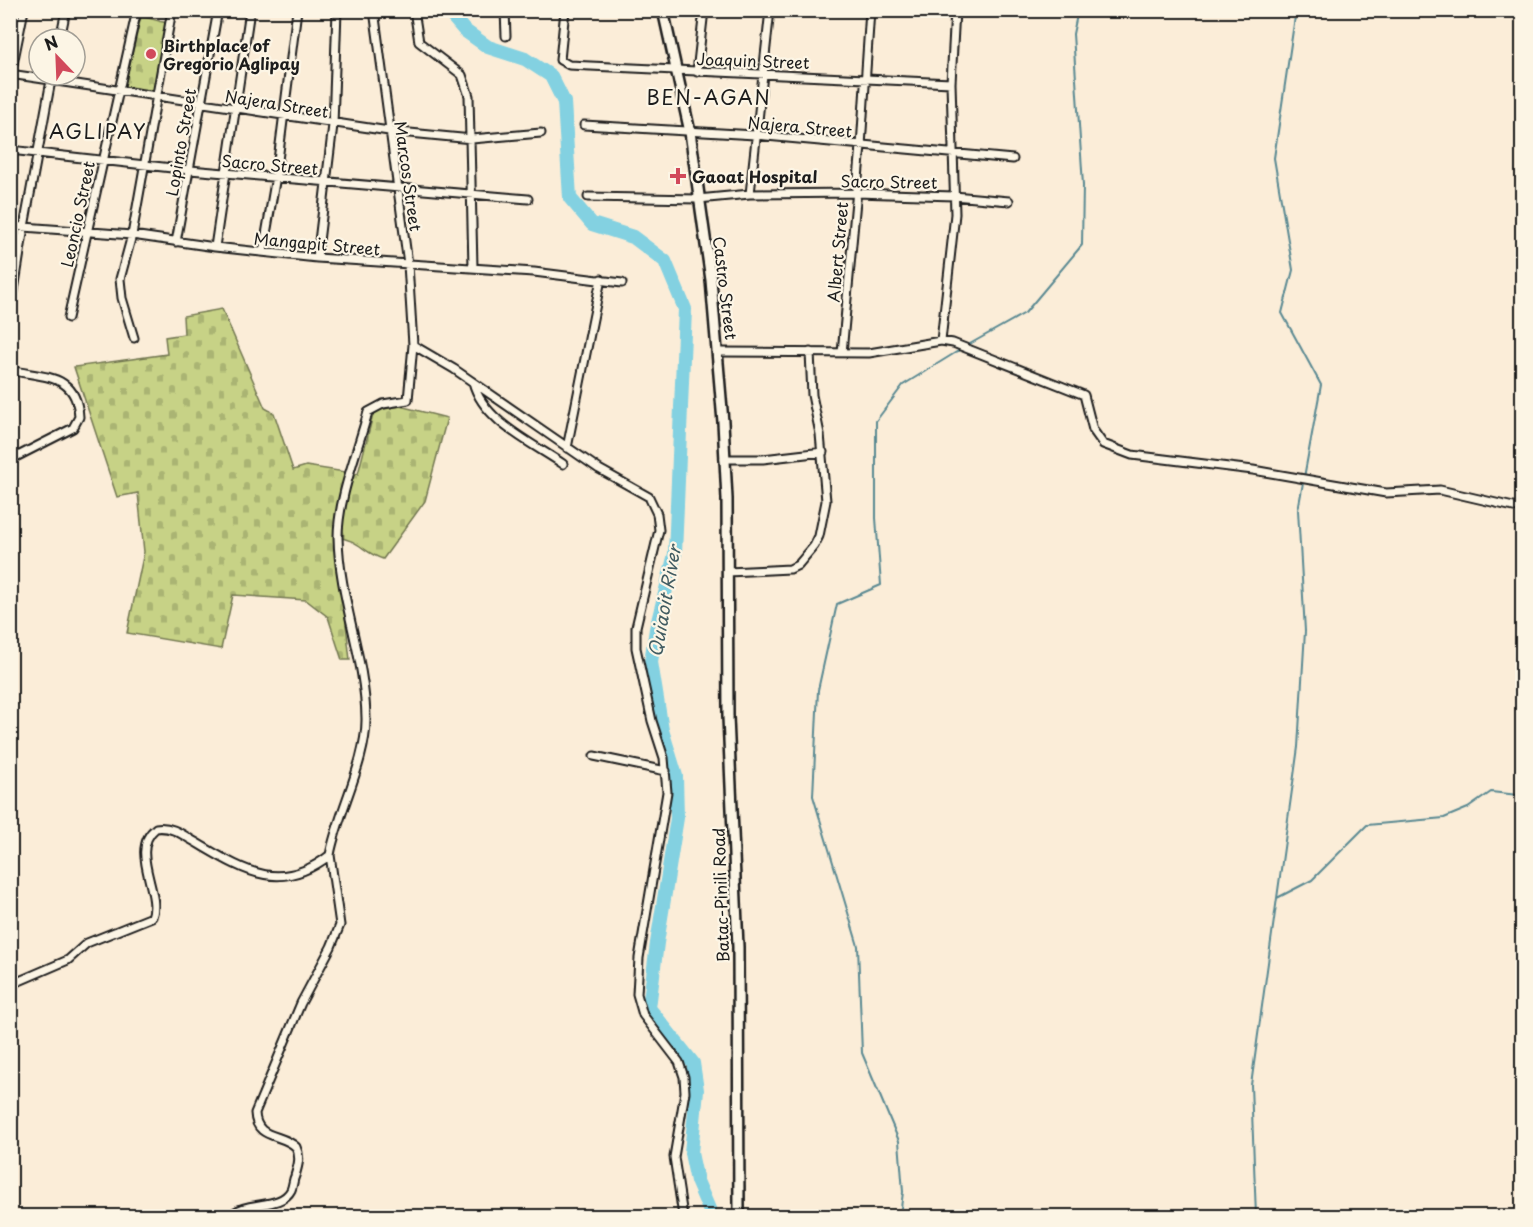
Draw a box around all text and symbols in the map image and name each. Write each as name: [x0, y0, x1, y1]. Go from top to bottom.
north arrow: [27, 27, 87, 87]
text: N: [40, 29, 61, 56]
place label: Birthplace of Gregorio Aglipay: [163, 33, 300, 75]
street label: Joaquin Street: [696, 46, 810, 74]
marker: Birthplace of Gregorio Aglipay: [144, 47, 158, 61]
district label: BEN-AGAN: [647, 82, 771, 112]
street label: Najera Street: [224, 83, 331, 123]
street label: Lopinto Street: [159, 86, 201, 198]
street label: Najera Street: [747, 109, 854, 143]
district label: AGLIPAY: [49, 116, 147, 146]
street label: Marcos Street: [389, 119, 429, 233]
street label: Sacro Street: [221, 148, 320, 180]
street label: Leoncio Street: [54, 158, 100, 269]
place label: Gaoat Hospital: [692, 164, 818, 188]
marker: Gaoat Hospital: [669, 167, 687, 185]
street label: Sacro Street: [840, 168, 938, 194]
street label: Albert Street: [821, 200, 853, 303]
street label: Mangapit Street: [253, 226, 382, 261]
street label: Castro Street: [708, 235, 744, 342]
water label: Quiaoit River: [641, 540, 688, 659]
street label: Batac-Pinili Road: [706, 827, 734, 963]

